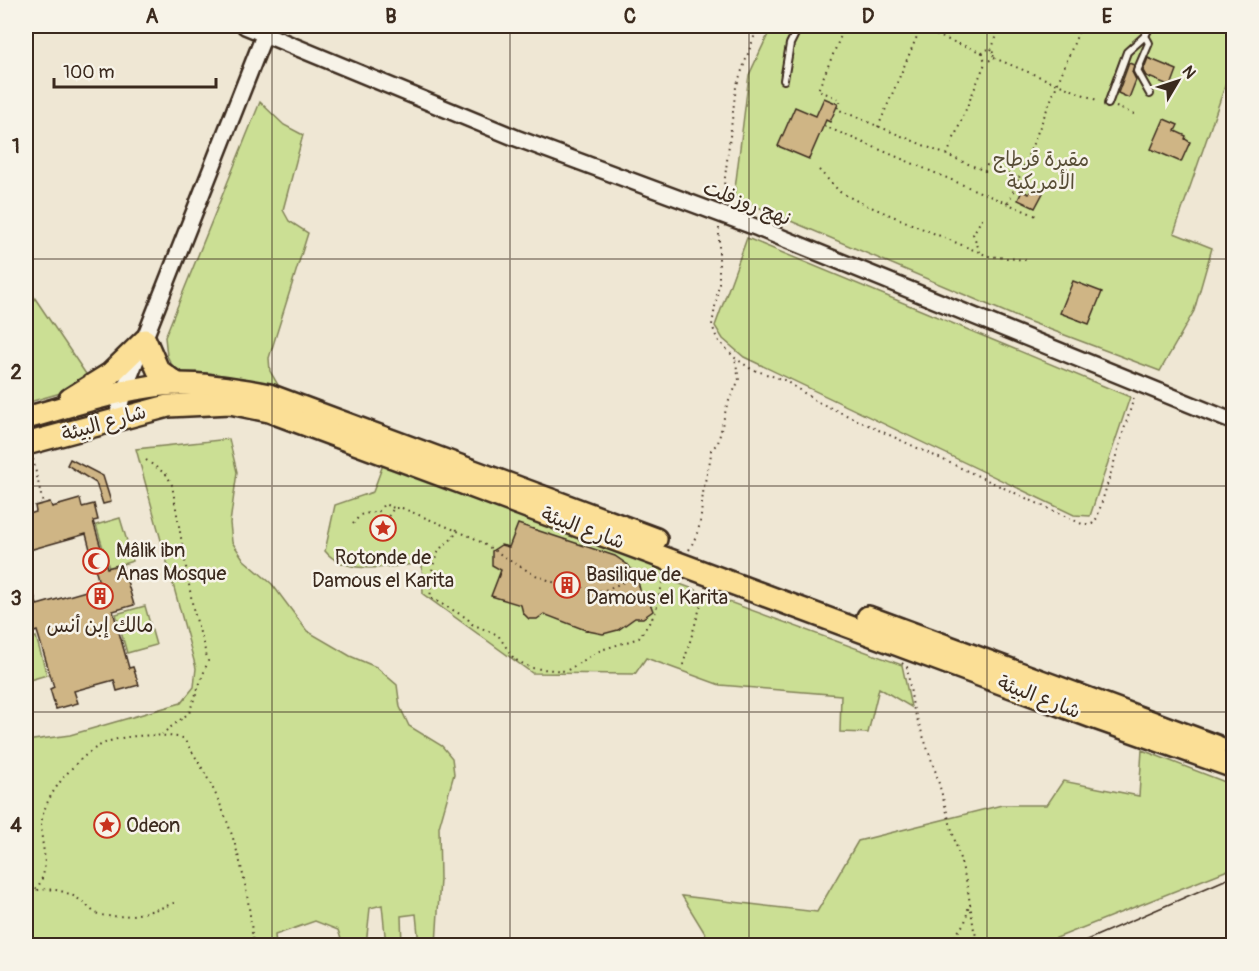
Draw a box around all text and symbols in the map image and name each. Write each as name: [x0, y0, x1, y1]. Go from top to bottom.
text: A: [146, 4, 159, 29]
text: B: [385, 4, 397, 29]
text: C: [624, 4, 636, 29]
text: D: [862, 4, 875, 29]
text: E: [1102, 4, 1113, 29]
scale bar: [54, 51, 216, 89]
north arrow: [1148, 51, 1208, 111]
text: 100 m: [63, 61, 115, 84]
text: N: [1178, 62, 1200, 83]
text: 1: [12, 134, 20, 159]
park label: مقبرة قرطاج الأمريكية: [993, 147, 1089, 195]
street label: نهج روزفلت: [699, 175, 794, 232]
text: 2: [10, 360, 22, 385]
street label: شارع البيئة: [59, 399, 149, 448]
street label: شارع البيئة: [538, 501, 628, 556]
place icon: Rotonde de Damous el Karita: [368, 513, 398, 543]
place label: Mâlik ibn Anas Mosque: [116, 538, 226, 586]
place label: Rotonde de Damous el Karita: [312, 545, 454, 593]
mosque icon: Mâlik ibn Anas Mosque: [81, 546, 111, 576]
place label: Basilique de Damous el Karita: [586, 562, 728, 610]
building icon: Basilique de Damous el Karita: [552, 570, 582, 600]
building icon: مالك إبن أنس: [85, 581, 115, 611]
text: 3: [10, 586, 22, 611]
place label: مالك إبن أنس: [46, 613, 154, 638]
street label: شارع البيئة: [994, 670, 1084, 725]
place icon: Odeon: [92, 810, 122, 840]
text: 4: [10, 813, 22, 838]
place label: Odeon: [126, 813, 180, 838]

